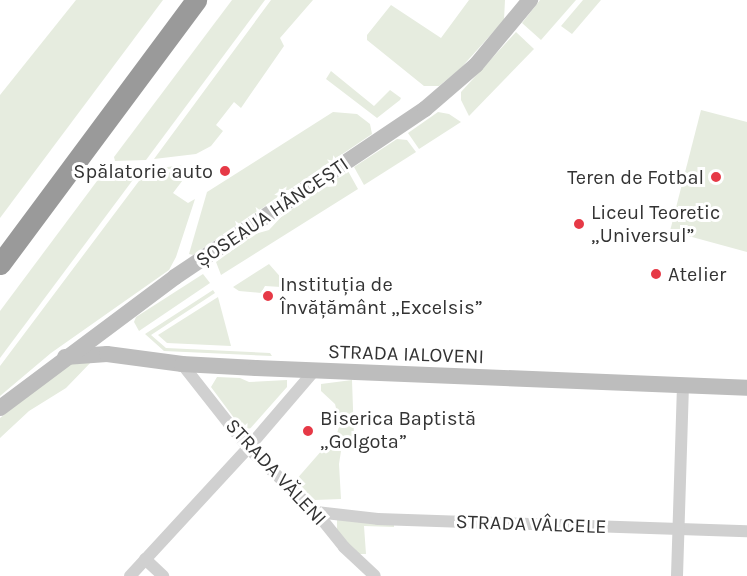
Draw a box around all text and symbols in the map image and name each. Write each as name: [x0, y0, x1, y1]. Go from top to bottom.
street label: ȘOSEAUA HÂNCEȘTI: [191, 152, 353, 272]
place label: Spălatorie auto: [73, 159, 213, 183]
marker: Spălatorie auto: [218, 164, 232, 178]
place label: Teren de Fotbal: [567, 165, 704, 189]
marker: Teren de Fotbal: [709, 170, 723, 184]
place label: Liceul Teoretic „Universul”: [591, 201, 720, 248]
marker: Liceul Teoretic „Universul”: [572, 217, 586, 231]
place label: Atelier: [668, 262, 726, 286]
marker: Atelier: [649, 267, 663, 281]
place label: Instituția de Învățământ „Excelsis”: [280, 272, 483, 319]
marker: Instituția de Învățământ „Excelsis”: [261, 289, 275, 303]
street label: STRADA IALOVENI: [328, 339, 484, 369]
place label: Biserica Baptistă „Golgota”: [320, 407, 476, 454]
street label: STRADA VĂLENI: [220, 414, 332, 530]
marker: Biserica Baptistă „Golgota”: [301, 424, 315, 438]
street label: STRADA VÂLCELE: [455, 509, 607, 539]

